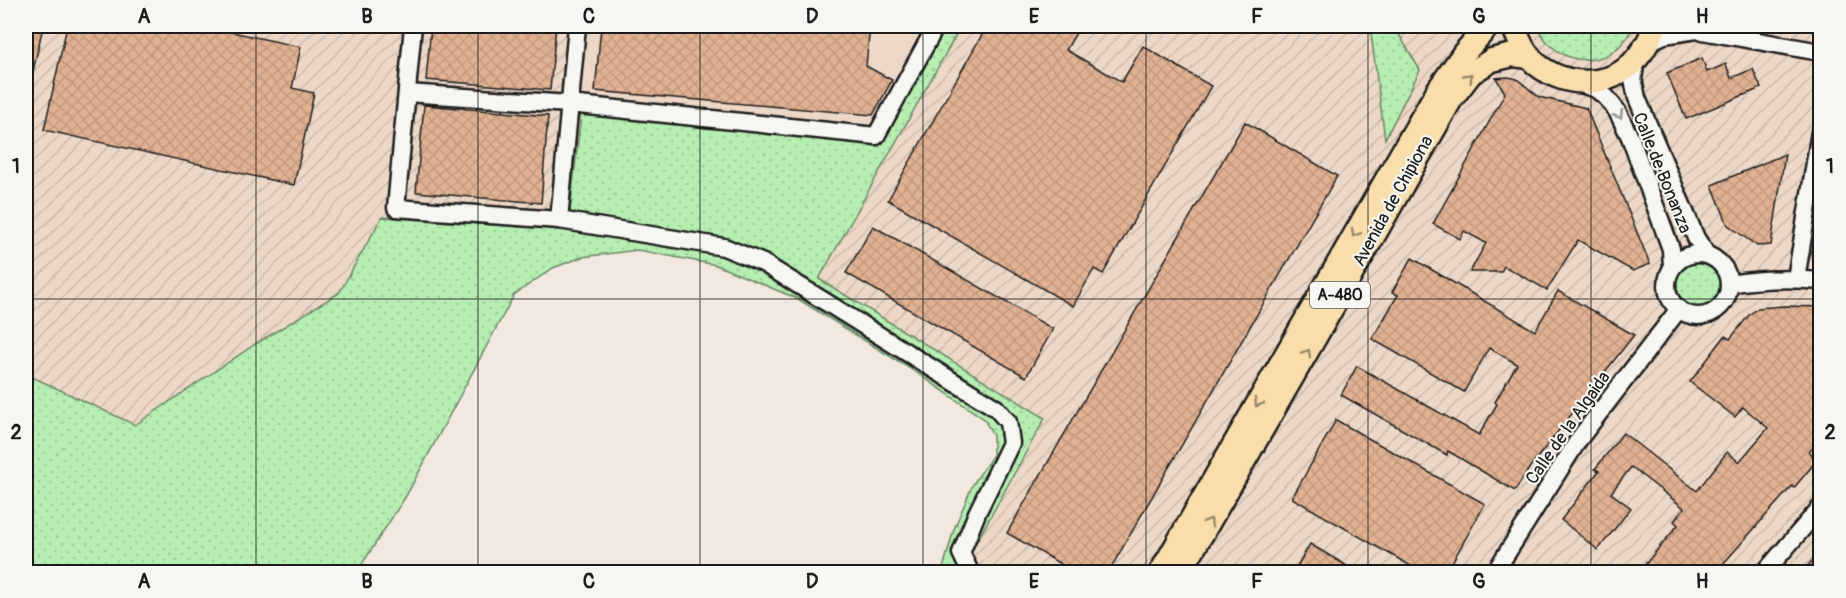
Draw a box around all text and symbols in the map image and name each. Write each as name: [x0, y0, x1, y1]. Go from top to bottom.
text: A: [138, 4, 151, 29]
text: B: [361, 4, 373, 29]
text: C: [583, 4, 595, 29]
text: D: [806, 4, 819, 29]
text: E: [1029, 4, 1040, 29]
text: F: [1251, 4, 1263, 29]
text: G: [1472, 4, 1486, 29]
text: H: [1696, 4, 1709, 29]
one-way arrow: [1462, 73, 1473, 84]
one-way arrow: [1611, 109, 1623, 120]
street label: Calle de Bonanza: [1627, 109, 1697, 237]
street label: Avenida de Chipiona: [1348, 132, 1438, 270]
text: 1: [12, 154, 20, 179]
text: 1: [1826, 154, 1834, 179]
one-way arrow: [1351, 227, 1362, 237]
road number: A-480: [1310, 282, 1370, 308]
one-way arrow: [1299, 349, 1311, 359]
street label: Calle de la Algaida: [1520, 367, 1616, 489]
one-way arrow: [1254, 397, 1266, 407]
text: 2: [10, 420, 22, 445]
text: 2: [1824, 420, 1836, 445]
one-way arrow: [1202, 518, 1214, 528]
text: A: [138, 569, 151, 594]
text: B: [361, 569, 373, 594]
text: C: [583, 569, 595, 594]
text: D: [806, 569, 819, 594]
text: E: [1029, 569, 1040, 594]
text: F: [1251, 569, 1263, 594]
text: G: [1472, 569, 1486, 594]
text: H: [1696, 569, 1709, 594]

